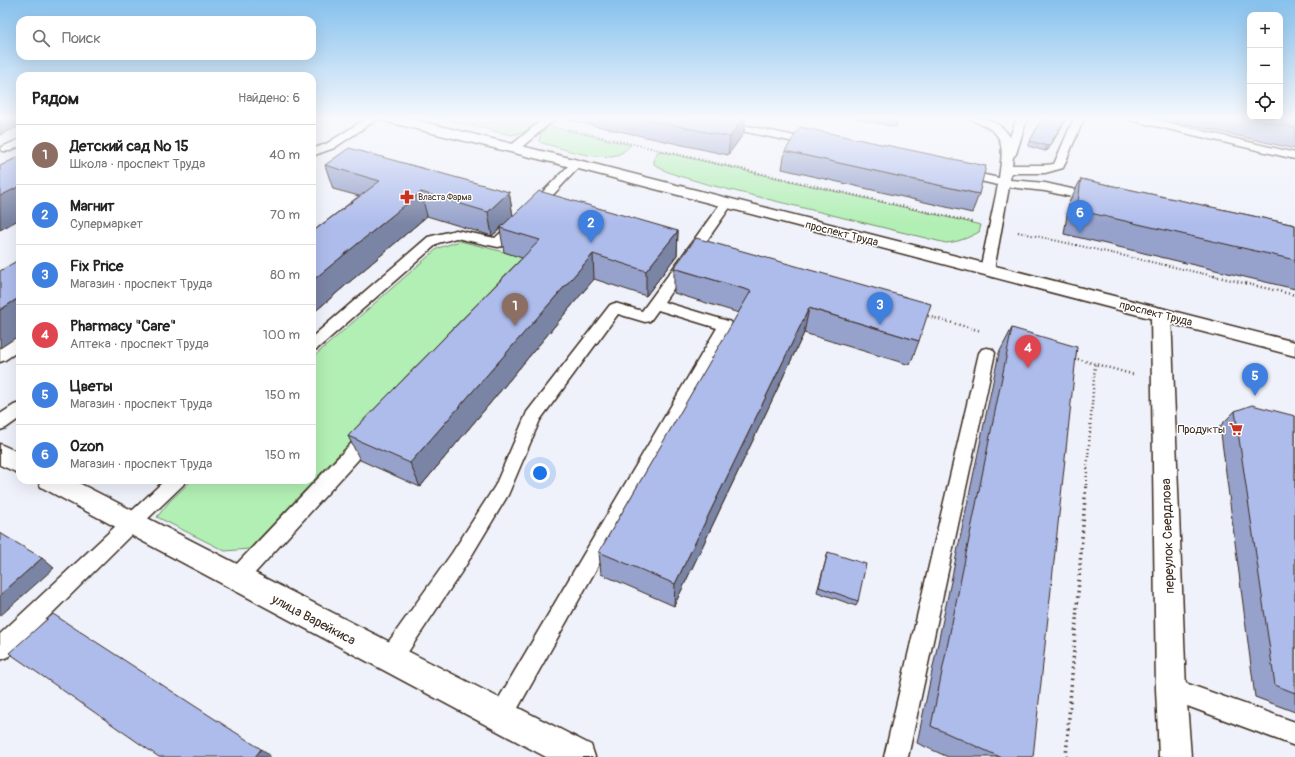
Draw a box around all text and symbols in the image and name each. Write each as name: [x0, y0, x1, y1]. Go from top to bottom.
map controls: [1247, 12, 1283, 120]
button: +: [1247, 12, 1283, 48]
search box: [16, 16, 316, 60]
icon: search: [30, 27, 52, 49]
text: Поиск: [62, 29, 101, 48]
button: −: [1247, 48, 1283, 84]
button: locate: [1247, 84, 1283, 120]
text: Рядом: [32, 88, 79, 109]
text: Найдено: 6: [238, 90, 300, 106]
text: Детский сад № 15: [70, 137, 189, 156]
text: 1: [42, 147, 48, 163]
text: 40 m: [269, 147, 300, 163]
text: Школа · проспект Труда: [70, 156, 205, 172]
pharmacy icon: Власта Фарма: [399, 189, 415, 205]
place label: Власта Фарма: [418, 192, 472, 203]
text: Магнит: [70, 197, 115, 216]
pin: 6: [1067, 200, 1093, 233]
text: 2: [41, 207, 49, 223]
text: 70 m: [270, 207, 300, 223]
pin: 2: [578, 210, 604, 243]
text: Супермаркет: [70, 216, 143, 232]
street label: проспект Труда: [804, 218, 880, 249]
text: Fix Price: [70, 257, 123, 276]
text: 3: [41, 267, 49, 283]
text: 80 m: [270, 267, 300, 283]
text: Магазин · проспект Труда: [70, 276, 212, 292]
pin: 3: [867, 292, 893, 325]
pin: 1: [502, 293, 528, 326]
street label: проспект Труда: [1118, 298, 1194, 329]
text: Pharmacy "Care": [70, 317, 176, 336]
text: 4: [41, 327, 49, 343]
text: 100 m: [263, 327, 300, 343]
pin: 4: [1015, 335, 1041, 368]
text: Аптека · проспект Труда: [70, 336, 209, 352]
pin: 5: [1242, 363, 1268, 396]
text: Цветы: [70, 377, 113, 396]
text: 5: [41, 387, 49, 403]
text: 150 m: [265, 387, 300, 403]
text: Магазин · проспект Труда: [70, 396, 212, 412]
supermarket icon: Продукты: [1228, 421, 1244, 437]
place label: Продукты: [1178, 423, 1225, 436]
text: Ozon: [70, 437, 104, 456]
text: 6: [41, 447, 49, 463]
text: 150 m: [265, 447, 300, 463]
text: Магазин · проспект Труда: [70, 456, 212, 472]
your location: [530, 463, 550, 483]
street label: переулок Свердлова: [1158, 478, 1178, 594]
street label: улица Варейкиса: [268, 591, 358, 649]

